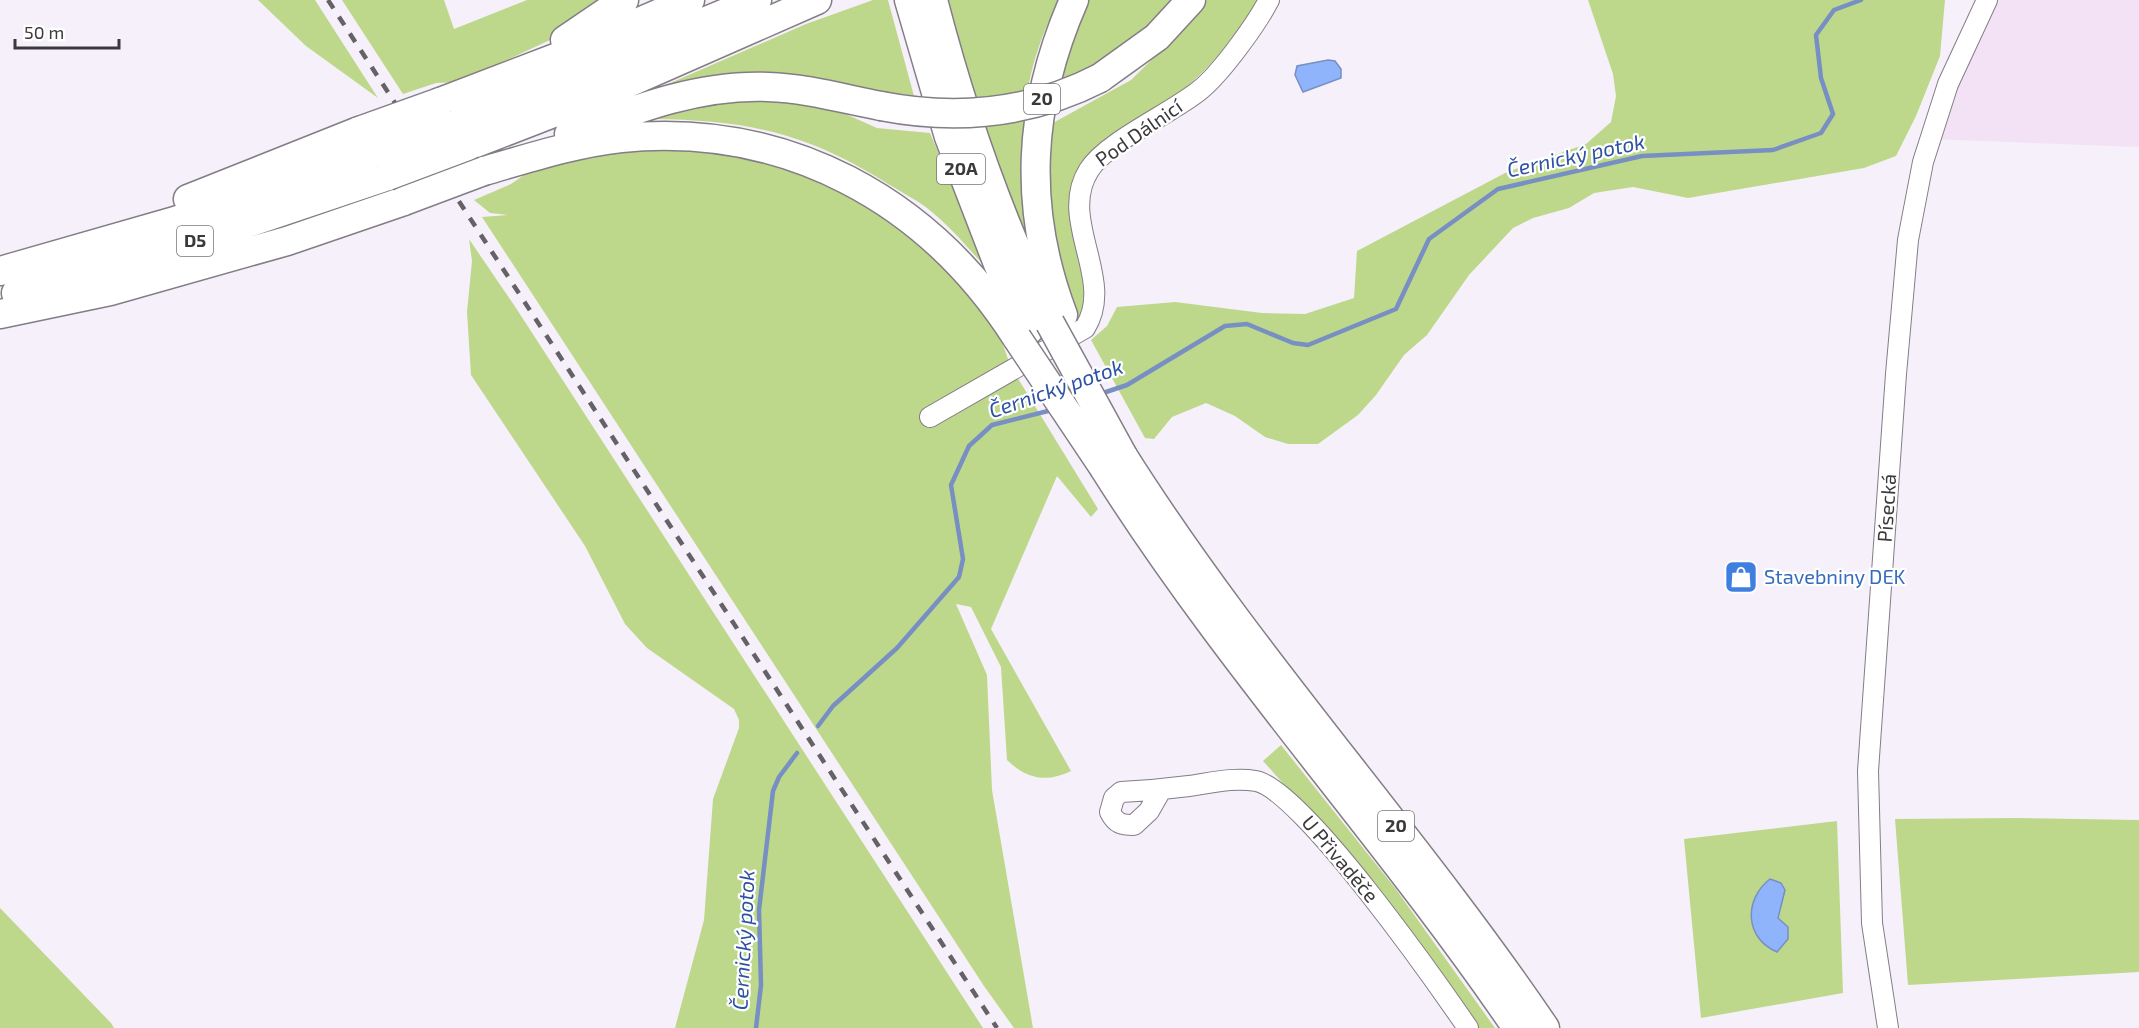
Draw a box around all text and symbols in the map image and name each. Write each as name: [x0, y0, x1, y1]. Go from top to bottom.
scale bar: [15, 12, 118, 50]
text: 50 m: [24, 21, 64, 43]
road number: 20: [1024, 84, 1060, 114]
street label: Pod Dálnicí: [1090, 93, 1187, 171]
water label: Černický potok: [1504, 128, 1647, 182]
road number: 20A: [937, 154, 985, 184]
road number: D5: [177, 226, 213, 256]
water label: Černický potok: [985, 353, 1126, 423]
street label: Písecká: [1872, 473, 1900, 543]
shop icon: Stavebniny DEK: [1723, 559, 1759, 595]
place label: Stavebniny DEK: [1764, 564, 1906, 588]
street label: U Přivaděče: [1297, 810, 1384, 907]
road number: 20: [1378, 811, 1414, 841]
water label: Černický potok: [726, 869, 760, 1011]

